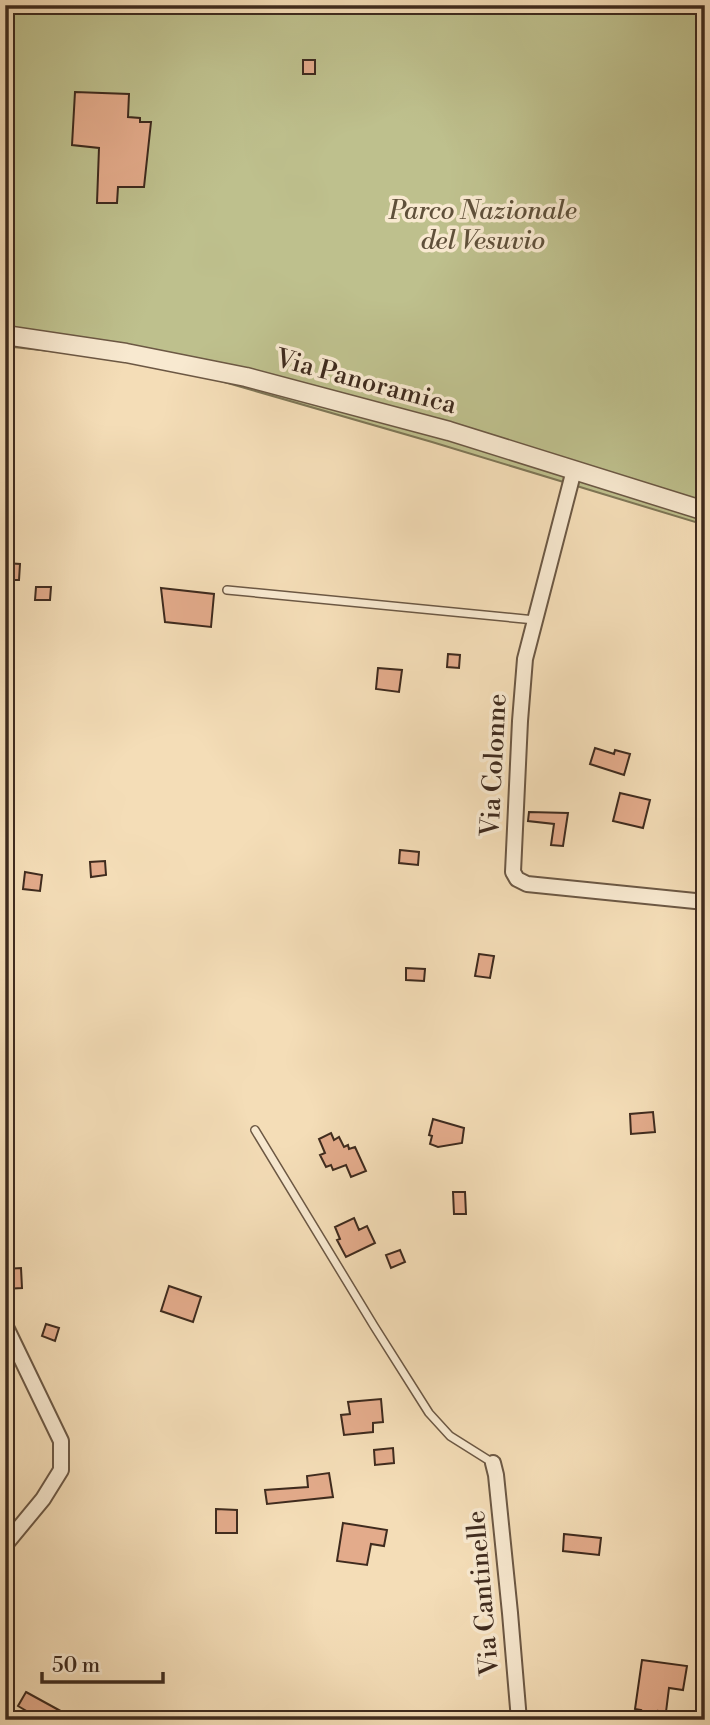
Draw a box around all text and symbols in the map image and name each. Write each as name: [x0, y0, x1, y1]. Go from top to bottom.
park label: Parco Nazionale del Vesuvio: [388, 195, 577, 257]
street label: Via Panoramica: [271, 342, 461, 422]
street label: Via Colonne: [474, 693, 514, 838]
street label: Via Cantinelle: [460, 1509, 506, 1678]
scale bar: [42, 1641, 163, 1685]
text: 50 m: [52, 1653, 100, 1679]

